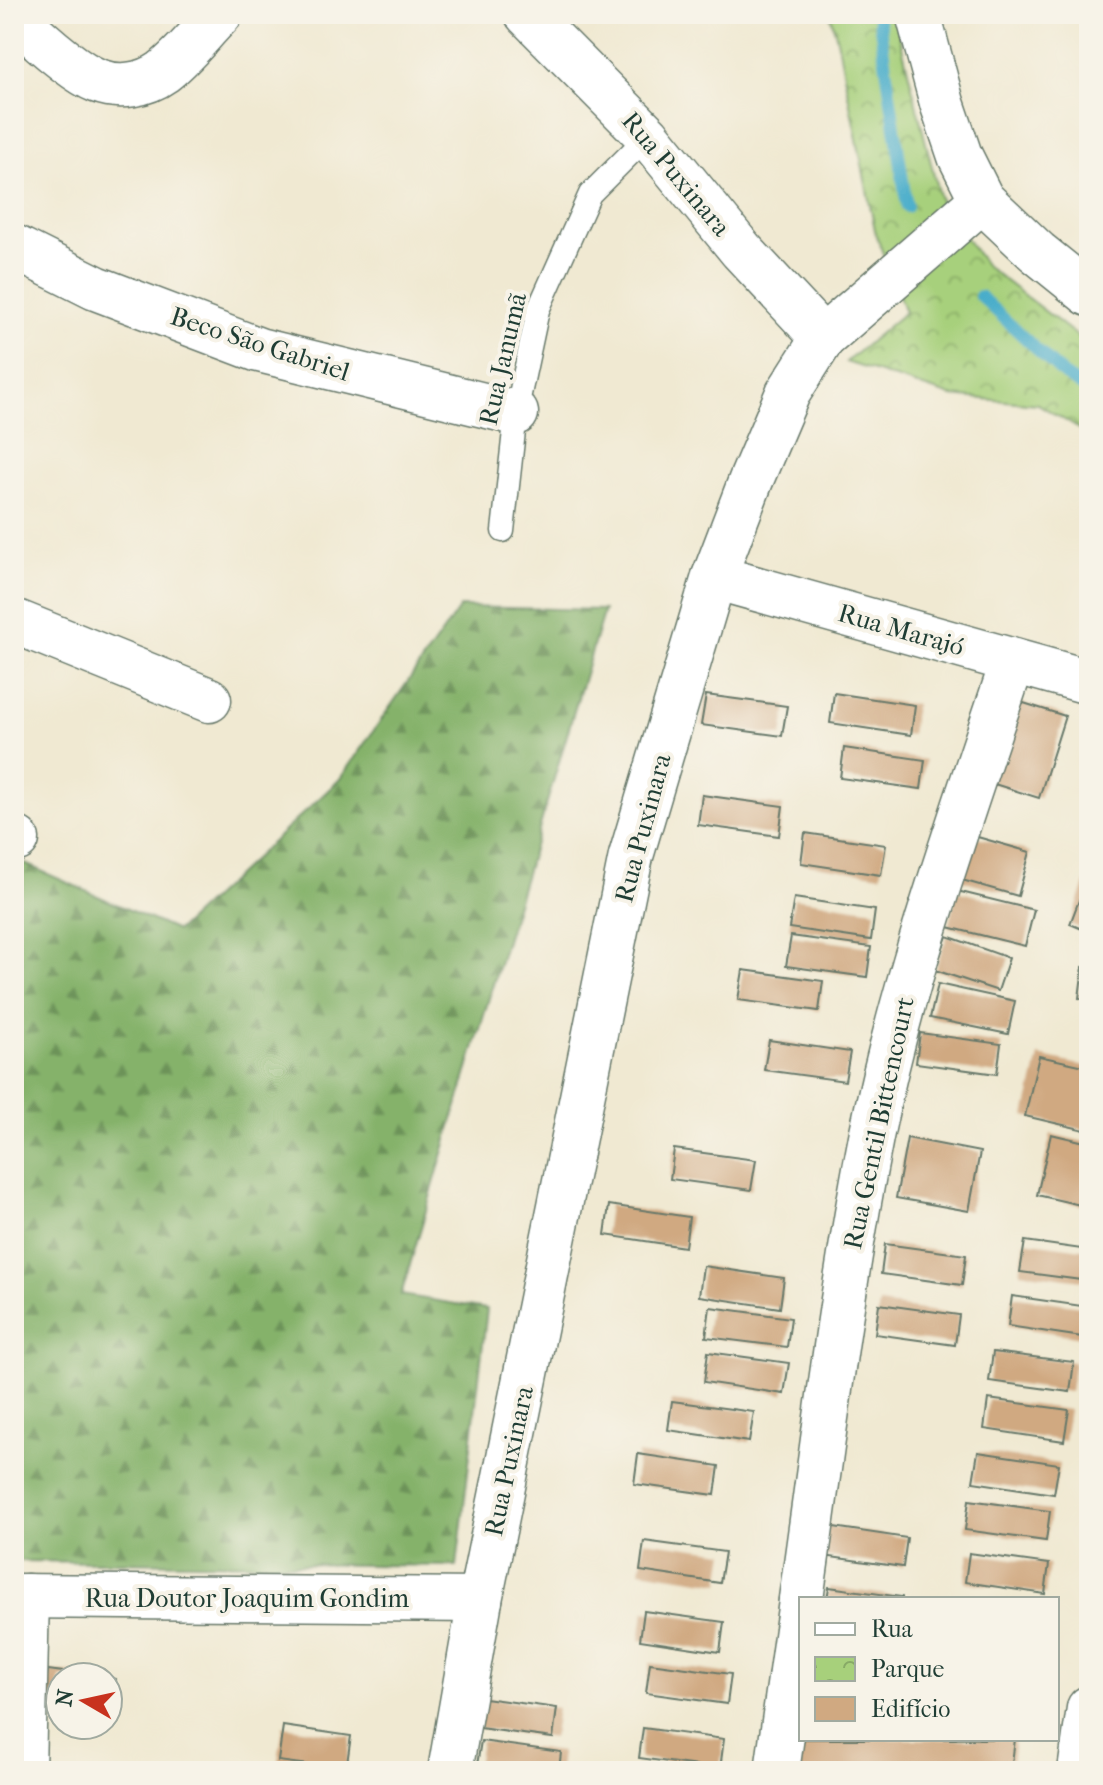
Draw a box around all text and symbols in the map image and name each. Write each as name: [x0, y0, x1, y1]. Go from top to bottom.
street label: Rua Puxinara: [615, 106, 738, 243]
street label: Rua Janumã: [473, 289, 534, 428]
street label: Beco São Gabriel: [166, 300, 354, 388]
street label: Rua Marajó: [835, 597, 967, 663]
street label: Rua Puxinara: [608, 749, 678, 906]
street label: Rua Gentil Bittencourt: [837, 993, 921, 1252]
street label: Rua Puxinara: [478, 1382, 540, 1539]
street label: Rua Doutor Joaquim Gondim: [85, 1583, 410, 1614]
legend: [799, 1597, 1059, 1741]
text: Rua: [871, 1615, 914, 1643]
text: Parque: [871, 1655, 944, 1683]
north arrow: [44, 1661, 124, 1741]
text: N: [51, 1687, 79, 1708]
text: Edifício: [871, 1695, 950, 1723]

